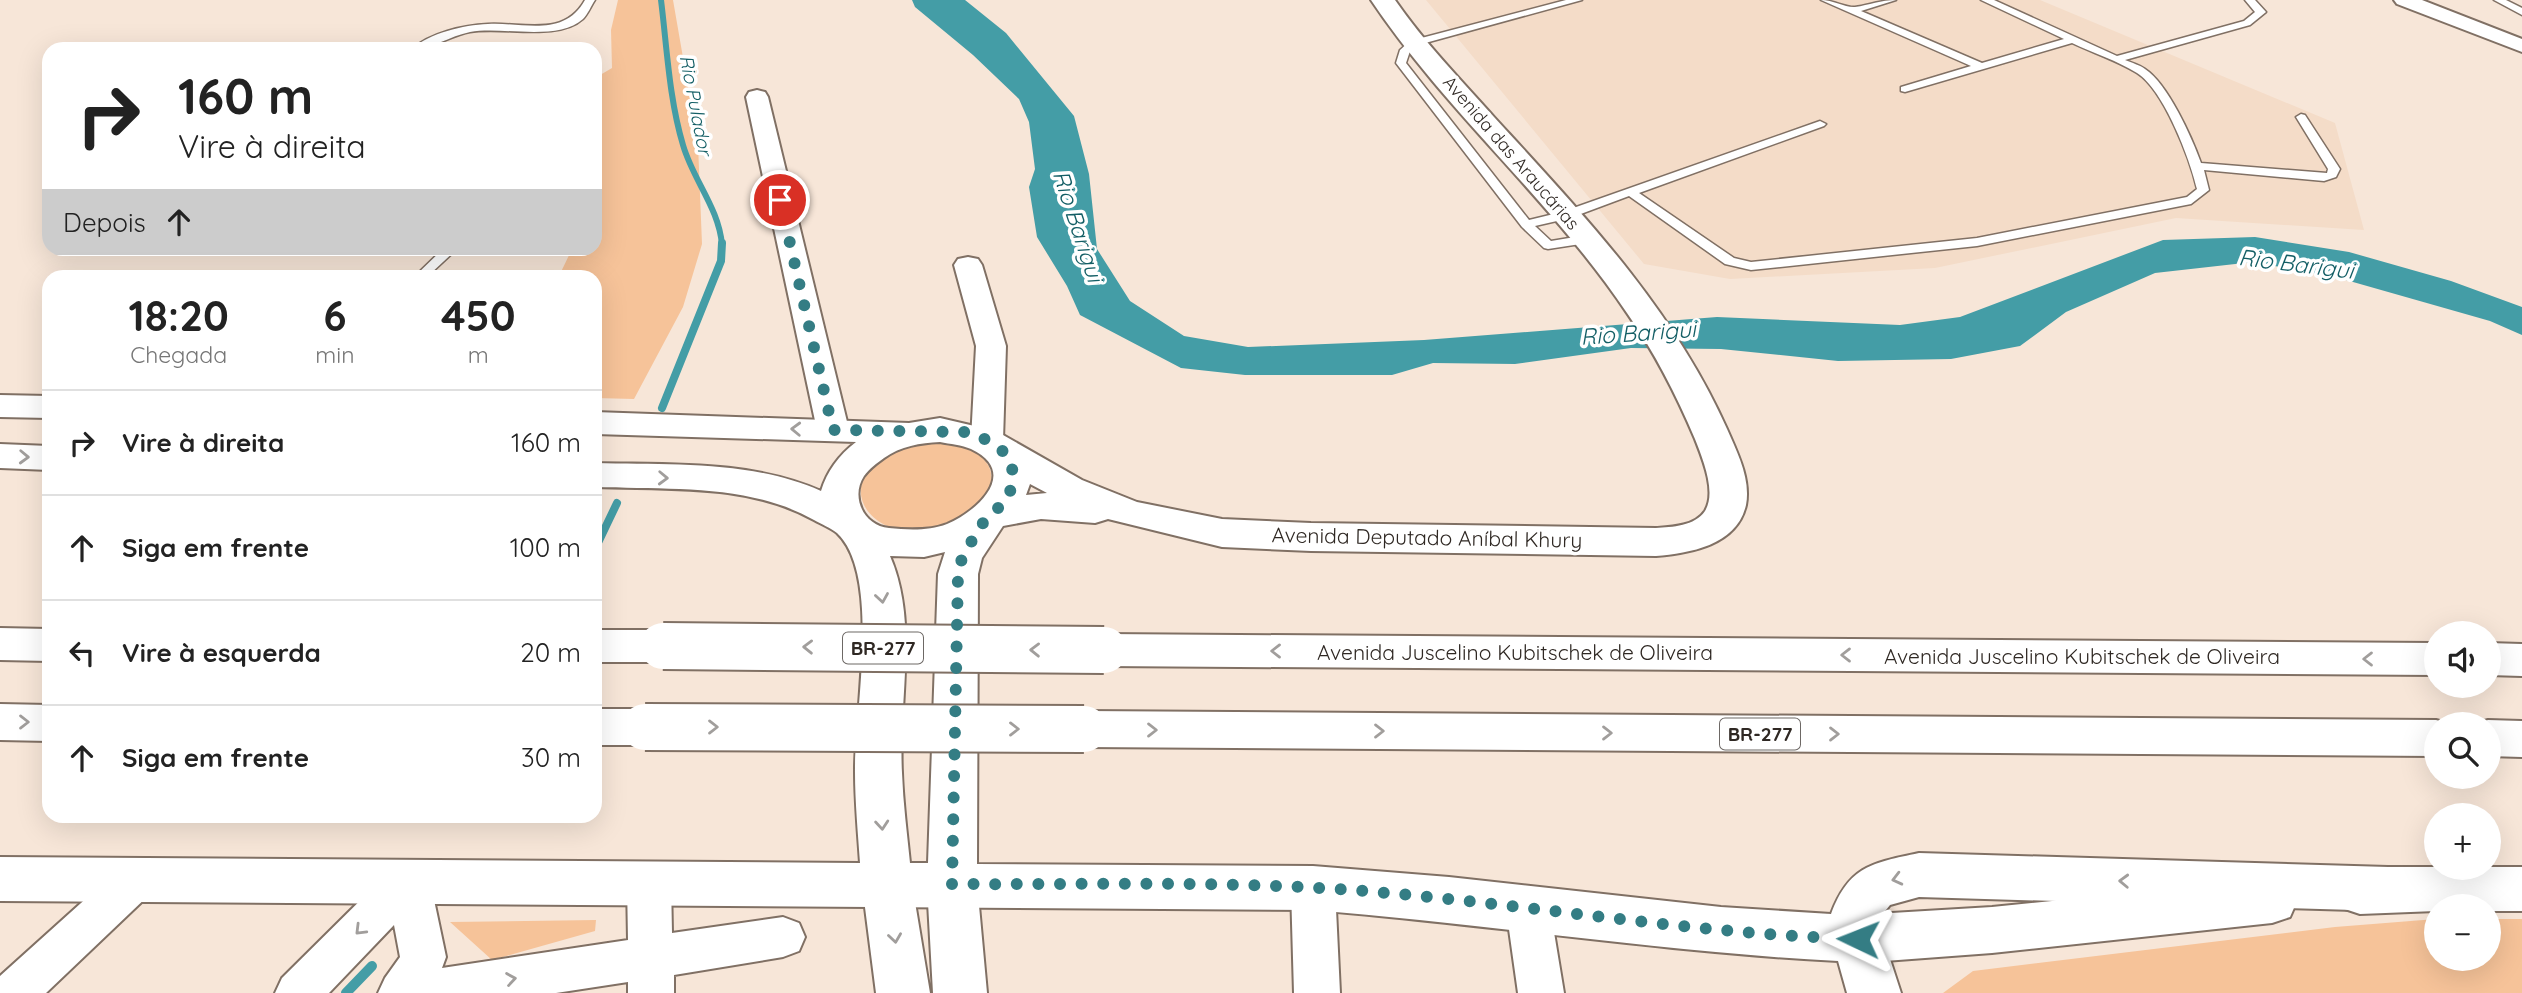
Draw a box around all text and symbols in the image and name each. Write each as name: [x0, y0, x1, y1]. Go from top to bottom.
water label: Rio Pulador: [675, 53, 718, 160]
text: 160 m: [178, 65, 313, 126]
icon: right: [63, 70, 154, 161]
street label: Avenida das Araucárias: [1438, 71, 1585, 234]
text: Vire à direita: [178, 126, 366, 166]
water label: Rio Barigui: [1047, 167, 1111, 288]
pin: [750, 170, 810, 230]
icon: arrive: [761, 181, 799, 219]
icon: ahead: [160, 203, 198, 241]
text: Depois: [63, 206, 146, 239]
water label: Rio Barigui: [2237, 242, 2358, 285]
text: 18:20: [128, 289, 229, 342]
text: 6: [323, 289, 347, 342]
text: 450: [441, 289, 516, 342]
water label: Rio Barigui: [1579, 314, 1700, 351]
text: Chegada: [130, 340, 227, 369]
text: min: [315, 340, 355, 369]
text: m: [468, 340, 489, 369]
one-way arrow: [791, 421, 801, 437]
icon: right: [63, 424, 101, 462]
text: Vire à direita: [122, 426, 284, 459]
text: 160 m: [511, 426, 581, 459]
one-way arrow: [19, 450, 30, 465]
one-way arrow: [658, 470, 669, 485]
street label: Avenida Deputado Aníbal Khury: [1271, 521, 1583, 553]
icon: ahead: [63, 529, 101, 567]
text: Siga em frente: [122, 531, 309, 564]
text: 100 m: [510, 531, 581, 564]
one-way arrow: [874, 592, 889, 603]
map controls: [2424, 621, 2501, 971]
button: sound: [2424, 621, 2501, 698]
road number: BR-277: [843, 632, 923, 664]
icon: left: [63, 634, 101, 672]
text: Vire à esquerda: [122, 636, 321, 669]
text: 20 m: [520, 636, 581, 669]
one-way arrow: [802, 639, 813, 655]
street label: Avenida Juscelino Kubitschek de Oliveira: [1317, 639, 1713, 665]
one-way arrow: [1030, 642, 1041, 657]
street label: Avenida Juscelino Kubitschek de Oliveira: [1884, 643, 2280, 669]
one-way arrow: [1270, 644, 1281, 659]
one-way arrow: [1841, 647, 1851, 663]
one-way arrow: [2362, 651, 2373, 667]
button: search: [2424, 712, 2501, 789]
one-way arrow: [19, 715, 30, 730]
one-way arrow: [708, 719, 719, 735]
road number: BR-277: [1720, 719, 1800, 750]
one-way arrow: [1009, 721, 1020, 737]
one-way arrow: [1147, 722, 1158, 738]
one-way arrow: [1375, 723, 1385, 739]
one-way arrow: [1602, 725, 1613, 741]
one-way arrow: [1830, 726, 1840, 742]
icon: ahead: [63, 739, 101, 777]
text: Siga em frente: [122, 741, 309, 774]
text: 30 m: [521, 741, 581, 774]
button: +: [2424, 803, 2501, 880]
one-way arrow: [874, 819, 889, 830]
one-way arrow: [1891, 871, 1903, 885]
one-way arrow: [2118, 873, 2129, 889]
button: −: [2424, 894, 2501, 971]
position arrow: [1821, 902, 1895, 976]
one-way arrow: [356, 921, 369, 934]
one-way arrow: [887, 932, 902, 944]
one-way arrow: [505, 972, 517, 987]

